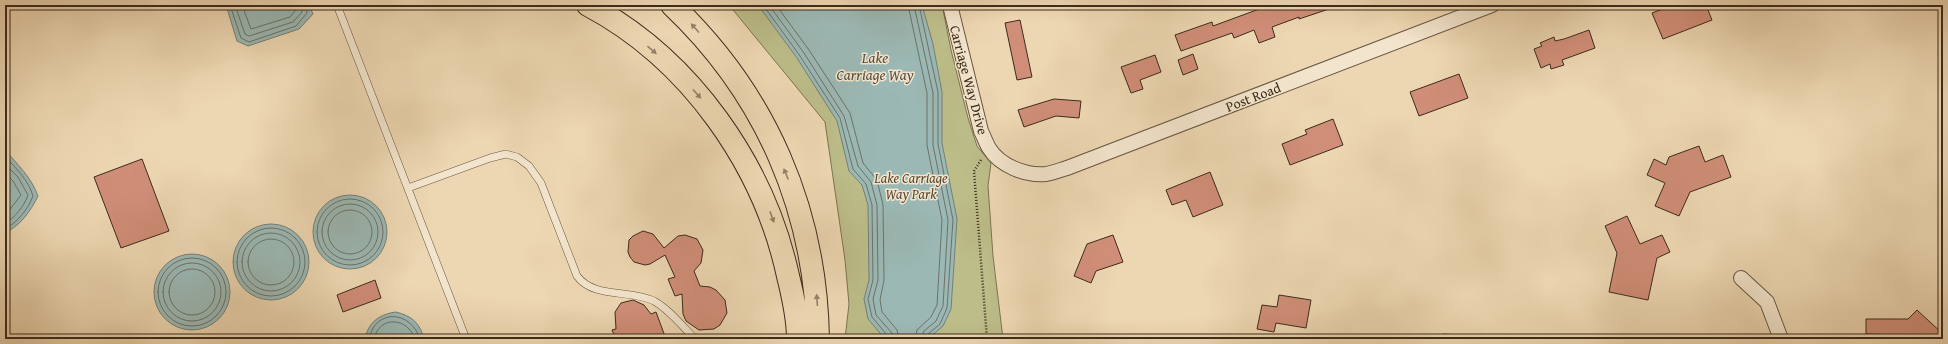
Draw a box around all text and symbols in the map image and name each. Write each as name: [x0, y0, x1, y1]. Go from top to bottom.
one-way arrow: [690, 23, 699, 34]
street label: Carriage Way Drive: [945, 23, 993, 137]
one-way arrow: [647, 45, 657, 55]
water label: Lake Carriage Way: [836, 47, 914, 85]
street label: Post Road: [1223, 77, 1284, 117]
one-way arrow: [693, 89, 702, 100]
park label: Lake Carriage Way Park: [873, 168, 948, 204]
one-way arrow: [783, 169, 789, 180]
one-way arrow: [769, 211, 775, 223]
one-way arrow: [813, 294, 820, 306]

